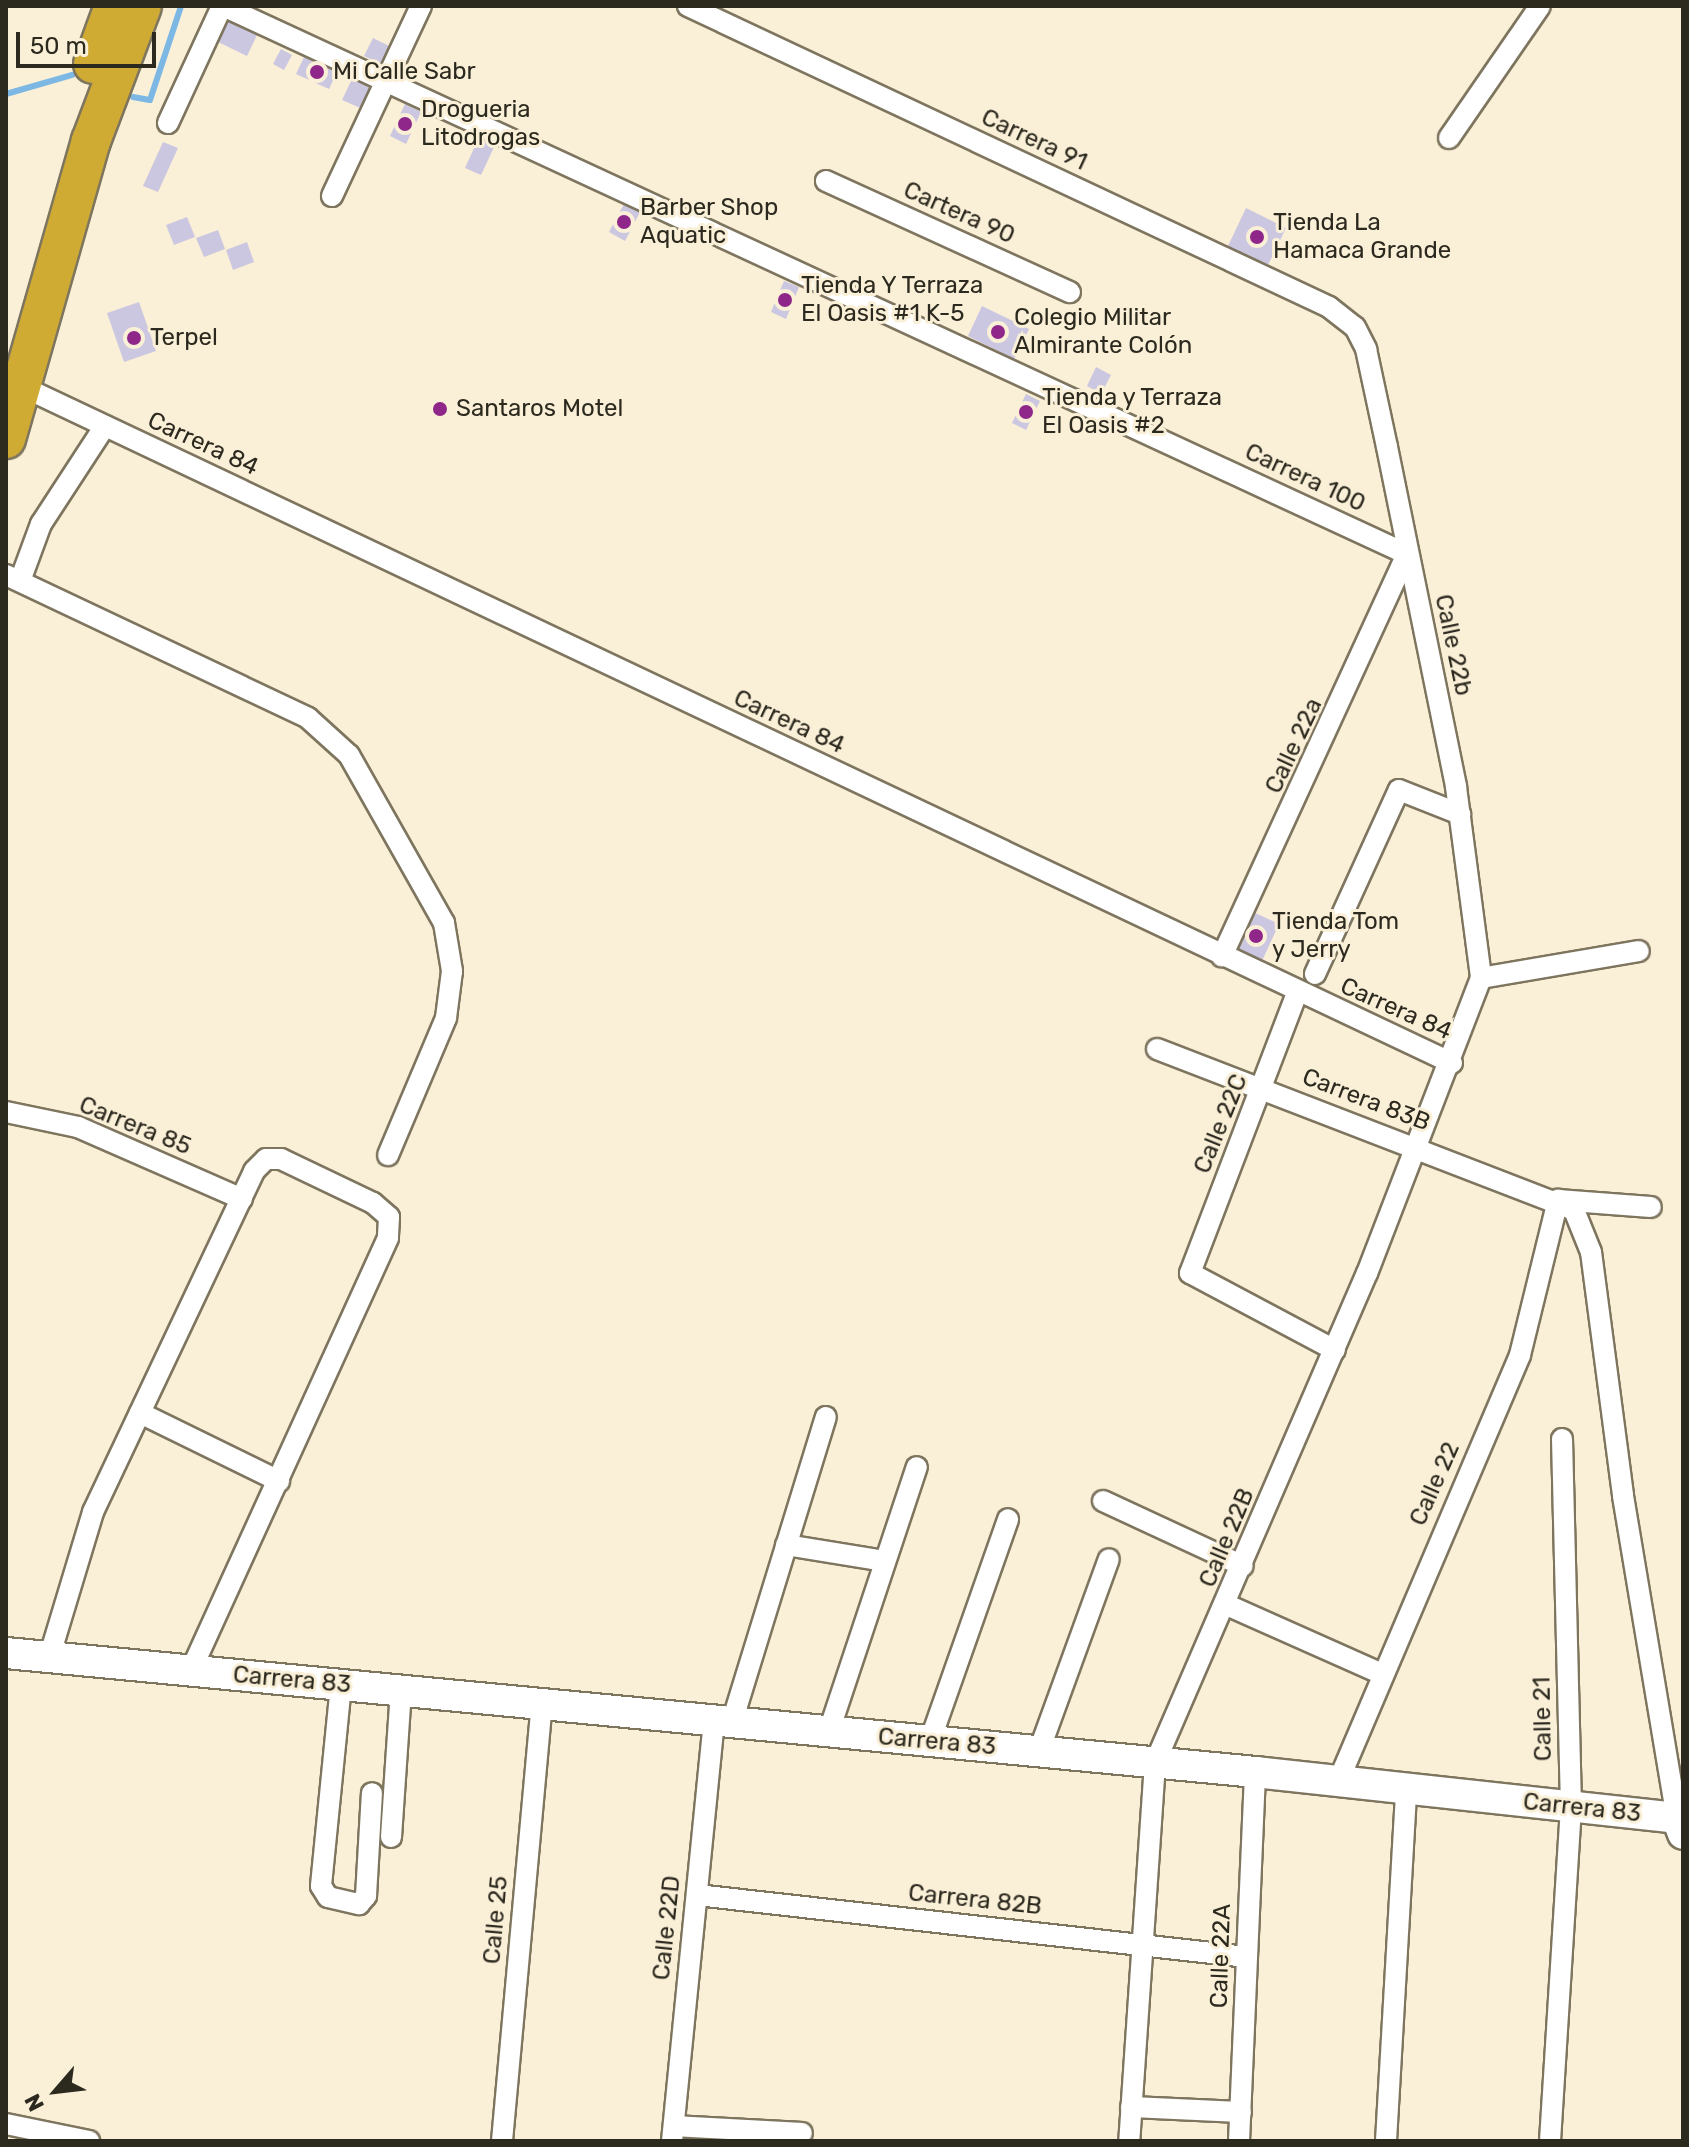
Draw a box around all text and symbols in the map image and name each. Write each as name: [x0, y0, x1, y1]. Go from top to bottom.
scale bar: [20, 16, 160, 66]
text: 50 m: [30, 32, 87, 60]
place label: Mi Calle Sabr: [333, 58, 476, 86]
marker: Mi Calle Sabr: [308, 63, 326, 81]
place label: Drogueria Litodrogas: [421, 96, 540, 152]
street label: Carrera 91: [977, 103, 1091, 177]
marker: Drogueria Litodrogas: [396, 115, 414, 133]
street label: Cartera 90: [899, 176, 1019, 250]
place label: Barber Shop Aquatic: [640, 194, 779, 250]
place label: Tienda La Hamaca Grande: [1273, 209, 1451, 265]
marker: Barber Shop Aquatic: [615, 213, 633, 231]
marker: Tienda La Hamaca Grande: [1248, 228, 1266, 246]
place label: Tienda Y Terraza El Oasis #1 K-5: [801, 272, 985, 328]
marker: Tienda Y Terraza El Oasis #1 K-5: [776, 291, 794, 309]
place label: Colegio Militar Almirante Colón: [1014, 304, 1192, 360]
marker: Colegio Militar Almirante Colón: [989, 323, 1007, 341]
place label: Terpel: [150, 324, 218, 352]
marker: Terpel: [125, 329, 143, 347]
place label: Tienda y Terraza El Oasis #2: [1042, 384, 1224, 440]
place label: Santaros Motel: [456, 395, 623, 423]
marker: Santaros Motel: [431, 400, 449, 418]
marker: Tienda y Terraza El Oasis #2: [1017, 403, 1035, 421]
street label: Carrera 84: [143, 406, 263, 482]
street label: Carrera 100: [1240, 438, 1370, 518]
street label: Calle 22b: [1428, 592, 1478, 698]
street label: Carrera 84: [729, 684, 849, 760]
street label: Calle 22a: [1259, 694, 1329, 798]
place label: Tienda Tom y Jerry: [1272, 908, 1400, 964]
marker: Tienda Tom y Jerry: [1247, 927, 1265, 945]
street label: Carrera 84: [1336, 972, 1456, 1046]
street label: Carrera 83B: [1298, 1062, 1434, 1138]
street label: Calle 22C: [1188, 1070, 1254, 1178]
street label: Carrera 85: [75, 1091, 195, 1161]
street label: Calle 22: [1404, 1438, 1466, 1530]
street label: Calle 22B: [1193, 1484, 1261, 1592]
street label: Carrera 83: [232, 1660, 352, 1700]
street label: Calle 21: [1528, 1676, 1558, 1762]
street label: Carrera 83: [877, 1722, 997, 1762]
street label: Carrera 83: [1522, 1787, 1642, 1829]
street label: Calle 22D: [647, 1874, 687, 1982]
street label: Calle 25: [478, 1875, 514, 1965]
street label: Carrera 82B: [907, 1879, 1043, 1921]
street label: Calle 22A: [1205, 1903, 1237, 2009]
north arrow: [16, 2051, 96, 2131]
text: N: [19, 2089, 50, 2116]

